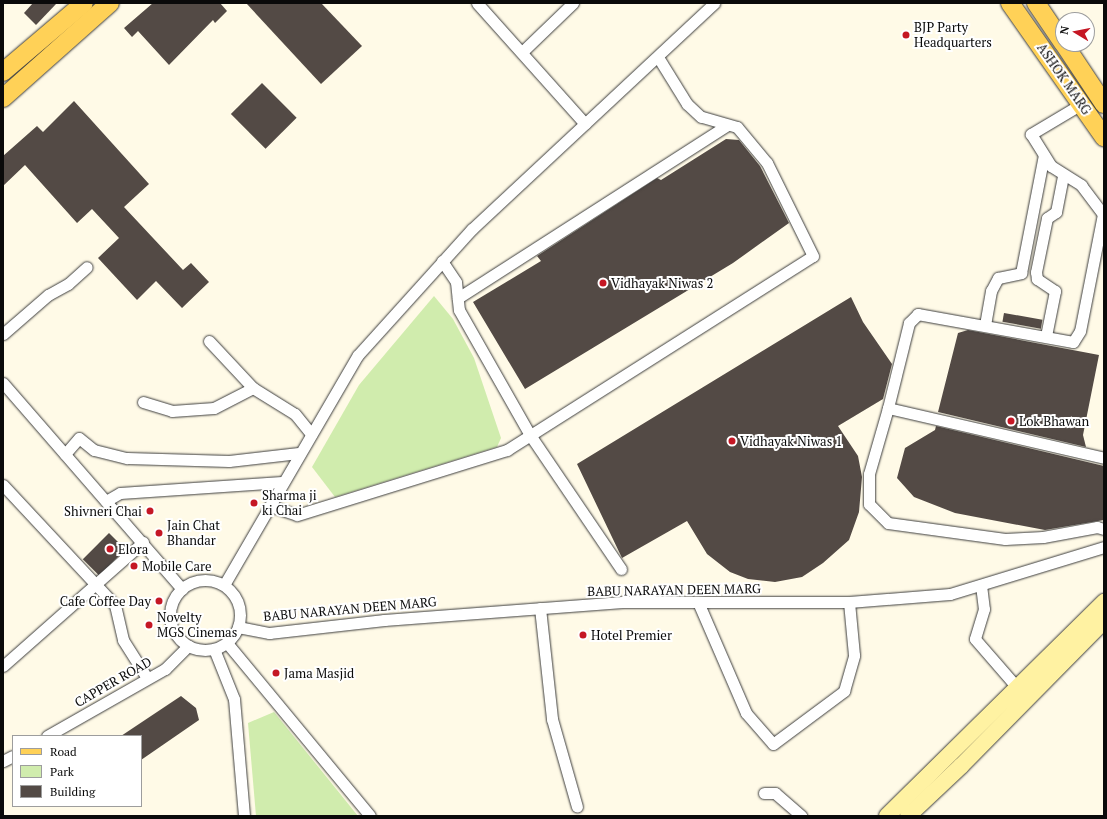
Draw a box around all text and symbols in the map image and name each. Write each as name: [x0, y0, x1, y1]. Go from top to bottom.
north arrow: [1055, 12, 1095, 52]
place label: BJP Party Headquarters: [914, 20, 992, 51]
text: N: [1057, 25, 1072, 35]
marker: BJP Party Headquarters: [901, 30, 911, 40]
street label: ASHOK MARG: [1034, 40, 1094, 118]
place label: Vidhayak Niwas 2: [611, 275, 713, 291]
marker: Vidhayak Niwas 2: [598, 278, 608, 288]
place label: Lok Bhawan: [1019, 413, 1089, 429]
marker: Lok Bhawan: [1006, 416, 1016, 426]
place label: Vidhayak Niwas 1: [740, 433, 842, 449]
marker: Vidhayak Niwas 1: [727, 436, 737, 446]
place label: Sharma ji ki Chai: [262, 488, 317, 519]
marker: Sharma ji ki Chai: [249, 498, 259, 508]
place label: Shivneri Chai: [64, 503, 142, 519]
marker: Shivneri Chai: [145, 506, 155, 516]
place label: Jain Chat Bhandar: [167, 518, 220, 549]
marker: Jain Chat Bhandar: [154, 528, 164, 538]
place label: Elora: [118, 541, 148, 557]
marker: Elora: [105, 544, 115, 554]
place label: Mobile Care: [142, 558, 212, 574]
marker: Mobile Care: [129, 561, 139, 571]
street label: BABU NARAYAN DEEN MARG: [587, 581, 761, 599]
place label: Cafe Coffee Day: [60, 593, 151, 609]
street label: BABU NARAYAN DEEN MARG: [263, 594, 437, 624]
marker: Cafe Coffee Day: [154, 596, 164, 606]
place label: Novelty MGS Cinemas: [157, 610, 237, 641]
marker: Novelty MGS Cinemas: [144, 620, 154, 630]
place label: Hotel Premier: [591, 627, 672, 643]
marker: Hotel Premier: [578, 630, 588, 640]
street label: CAPPER ROAD: [72, 654, 154, 710]
place label: Jama Masjid: [284, 665, 354, 681]
marker: Jama Masjid: [271, 668, 281, 678]
legend: [12, 735, 142, 807]
text: Road: [50, 744, 77, 759]
text: Park: [50, 764, 74, 779]
text: Building: [50, 784, 95, 799]

